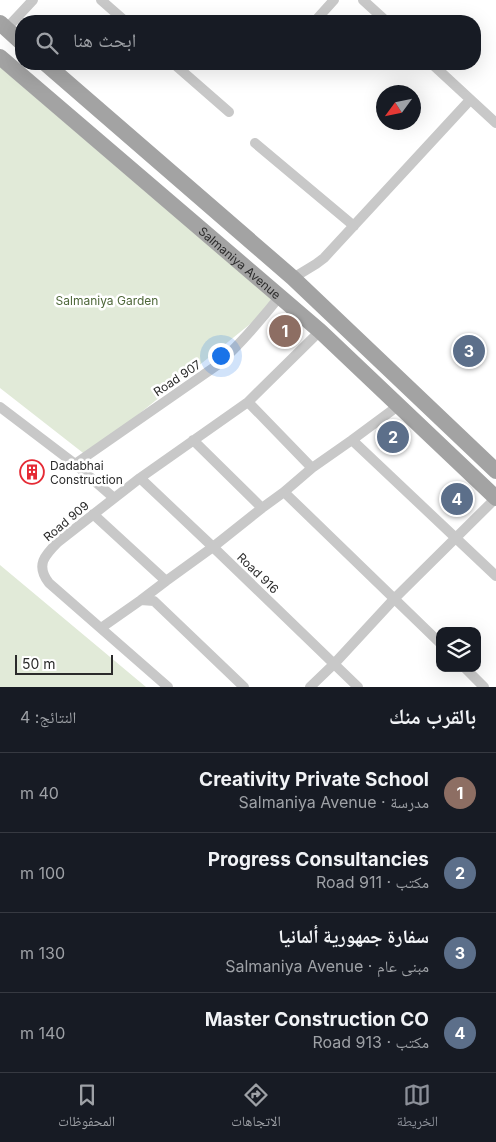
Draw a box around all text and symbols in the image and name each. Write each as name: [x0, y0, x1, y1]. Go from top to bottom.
search box: [15, 15, 481, 70]
icon: search: [33, 29, 61, 57]
text: ابحث هنا: [73, 29, 136, 52]
north arrow: [376, 85, 421, 130]
street label: Salmaniya Avenue: [196, 223, 284, 302]
park label: Salmaniya Garden: [56, 293, 158, 308]
pin: 1: [269, 312, 301, 350]
pin: 3: [453, 332, 485, 370]
your location: [208, 343, 234, 369]
street label: Road 907: [150, 357, 204, 399]
pin: 2: [377, 418, 409, 456]
place label: Dadabhai Construction: [50, 458, 123, 487]
building icon: Dadabhai Construction: [19, 459, 45, 485]
pin: 4: [441, 480, 473, 518]
street label: Road 909: [40, 498, 92, 544]
street label: Road 916: [234, 550, 282, 596]
map controls: [436, 627, 481, 672]
button: layers: [436, 627, 481, 672]
scale bar: [15, 652, 112, 675]
text: 50 m: [22, 655, 56, 672]
text: بالقرب منك: [389, 704, 476, 729]
text: النتائج: 4: [20, 707, 76, 727]
text: Creativity Private School: [199, 768, 429, 791]
text: 40 m: [20, 783, 59, 803]
text: 1: [457, 783, 463, 803]
text: مدرسة · Salmaniya Avenue: [239, 792, 429, 812]
text: Progress Consultancies: [208, 848, 429, 871]
text: 100 m: [20, 863, 65, 883]
text: 2: [455, 863, 465, 883]
text: مكتب · Road 911: [316, 872, 429, 892]
text: سفارة جمهورية ألمانيا: [278, 925, 429, 948]
text: 130 m: [20, 943, 65, 963]
text: 3: [455, 943, 465, 963]
text: مبنى عام · Salmaniya Avenue: [225, 956, 429, 976]
text: Master Construction CO: [205, 1008, 429, 1031]
text: 140 m: [20, 1023, 65, 1043]
text: 4: [455, 1023, 465, 1043]
text: مكتب · Road 913: [313, 1032, 429, 1052]
tab: المحفوظات: [58, 1081, 115, 1135]
tab: الاتجاهات: [231, 1081, 281, 1135]
tab: الخريطة: [397, 1081, 438, 1135]

